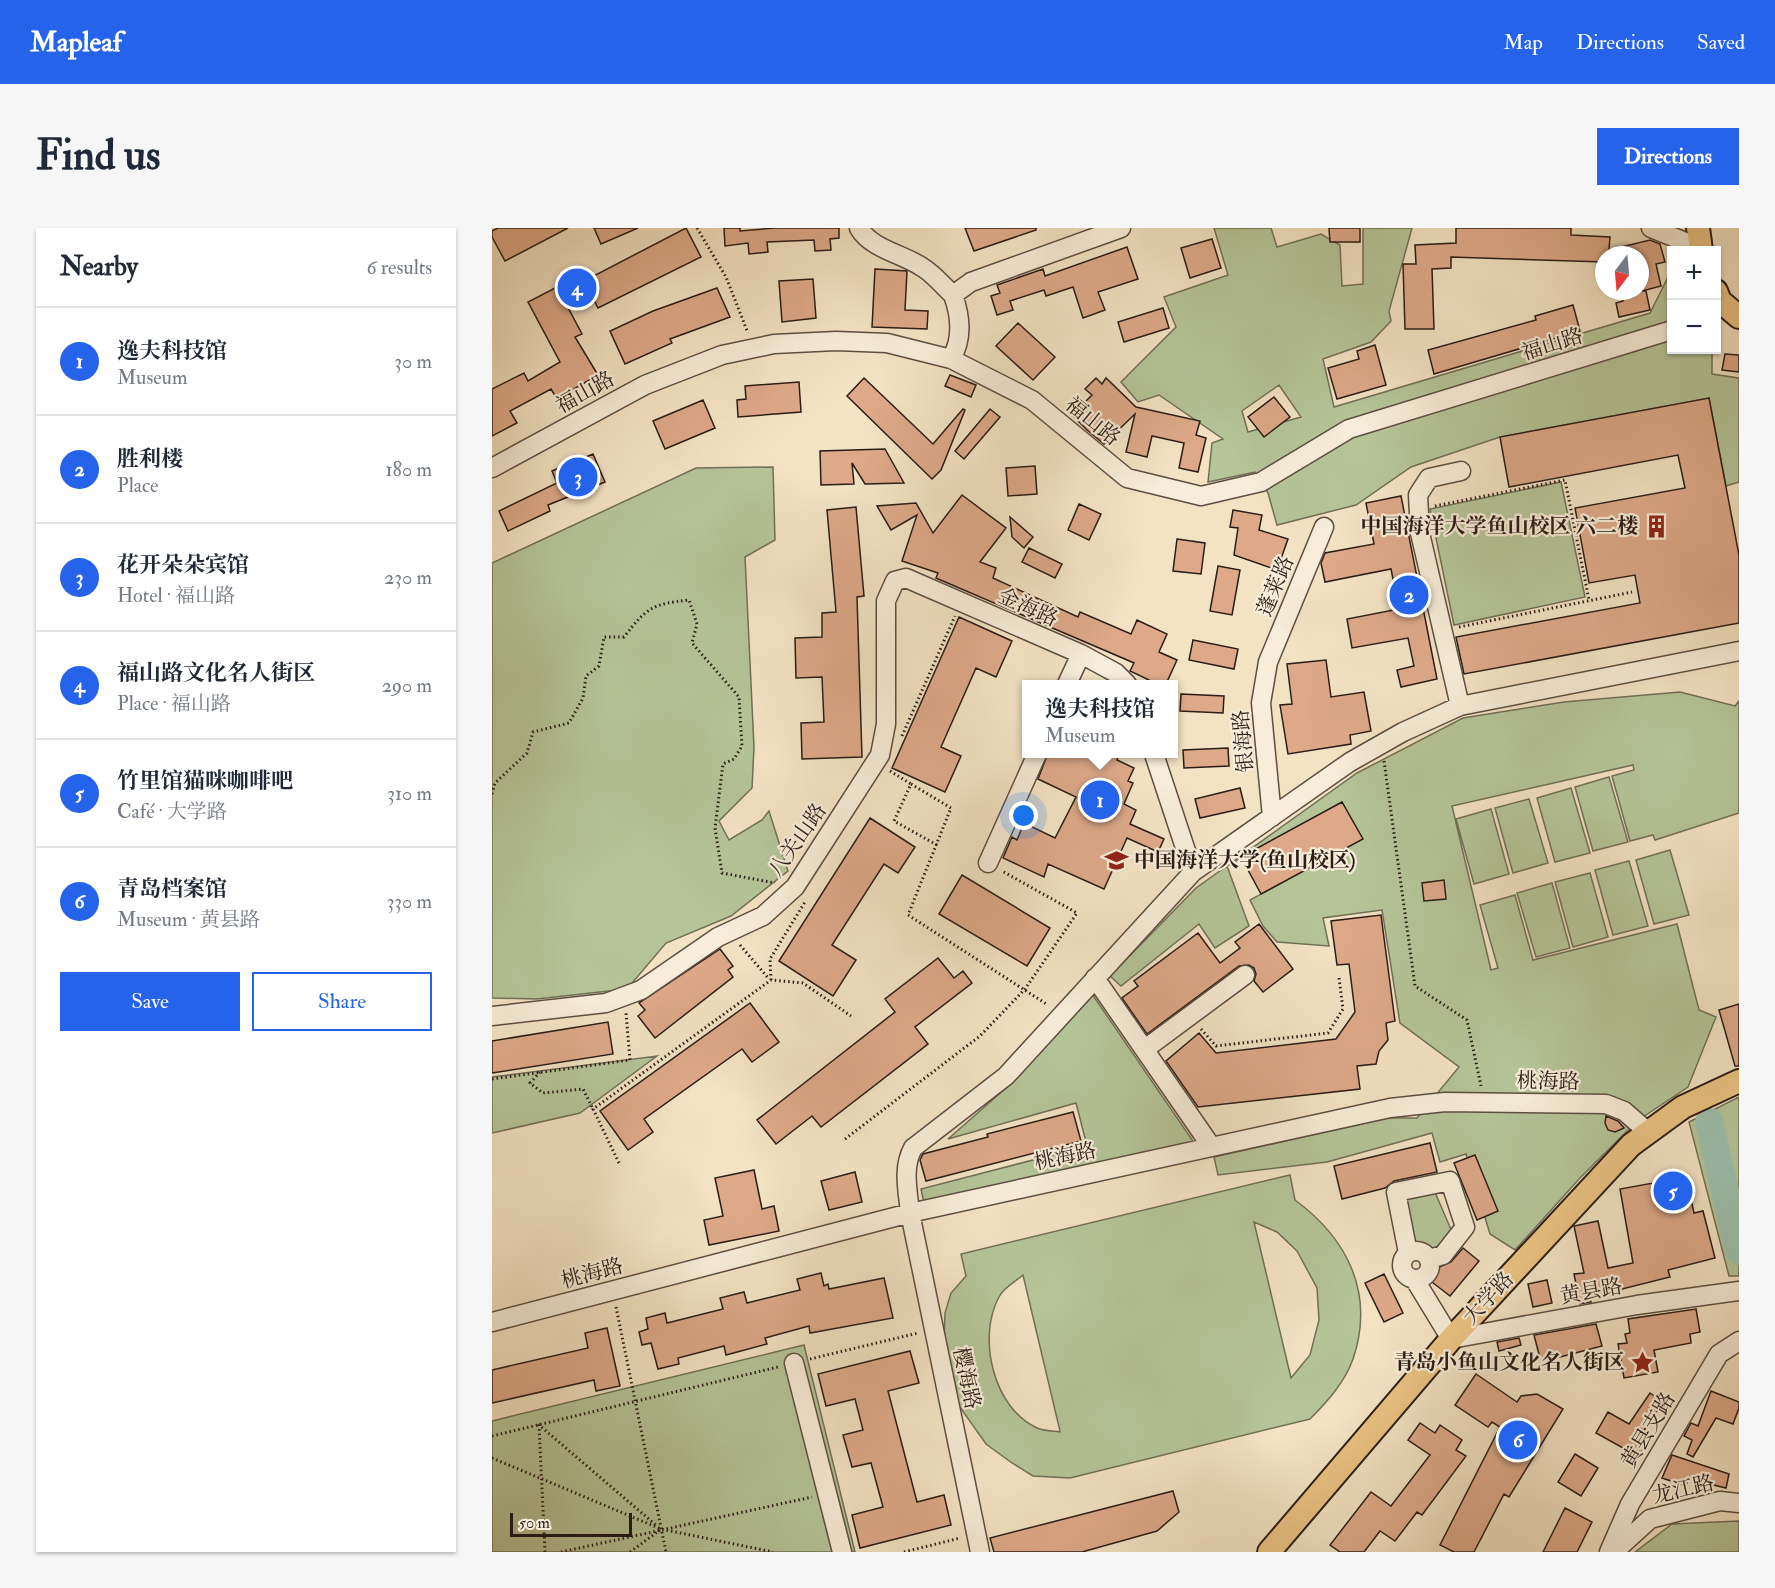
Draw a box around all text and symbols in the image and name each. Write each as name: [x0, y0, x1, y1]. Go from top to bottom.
text: Mapleaf: [30, 25, 122, 60]
text: Map: [1503, 29, 1543, 56]
text: Directions: [1576, 29, 1664, 56]
text: Saved: [1697, 29, 1745, 56]
button: Directions: [1597, 128, 1739, 185]
text: Find us: [36, 130, 160, 182]
north arrow: [1595, 246, 1649, 300]
map controls: [1667, 246, 1721, 354]
button: +: [1667, 246, 1721, 300]
text: Nearby: [60, 251, 138, 283]
text: 6 results: [366, 255, 432, 280]
pin: 4: [558, 266, 596, 310]
button: −: [1667, 300, 1721, 354]
street label: 福山路: [1518, 322, 1586, 367]
text: 逸夫科技馆: [117, 337, 227, 365]
text: 1: [76, 349, 83, 374]
text: 30 m: [394, 349, 432, 374]
text: Museum: [117, 365, 187, 390]
street label: 福山路: [551, 365, 619, 420]
street label: 福山路: [1060, 391, 1126, 452]
text: 胜利楼: [117, 445, 183, 473]
pin: 3: [558, 454, 598, 500]
text: 2: [74, 457, 85, 482]
text: 180 m: [385, 457, 432, 482]
text: Place: [117, 473, 158, 498]
place label: 中国海洋大学鱼山校区 六二楼: [1361, 513, 1638, 540]
building icon: 中国海洋大学鱼山校区 六二楼: [1643, 513, 1669, 539]
text: 花开朵朵宾馆: [117, 551, 249, 579]
street label: 蓬莱路: [1251, 552, 1300, 620]
text: 3: [76, 565, 83, 590]
text: 230 m: [384, 565, 432, 590]
pin: 2: [1390, 572, 1428, 617]
street label: 金海路: [994, 582, 1062, 633]
text: Hotel · 福山路: [117, 583, 235, 608]
text: 福山路文化名人街区: [117, 659, 315, 687]
text: 4: [74, 673, 85, 698]
text: 290 m: [382, 673, 432, 698]
popup: [1022, 680, 1178, 758]
text: Place · 福山路: [117, 691, 231, 716]
text: 逸夫科技馆: [1045, 695, 1155, 723]
street label: 银海路: [1227, 708, 1260, 774]
text: Museum: [1045, 723, 1115, 748]
text: 竹里馆猫咪咖啡吧: [117, 767, 293, 795]
pin: 1: [1080, 778, 1120, 822]
text: 5: [75, 781, 84, 806]
text: 310 m: [387, 781, 432, 806]
street label: 八关山路: [762, 798, 833, 882]
text: Café · 大学路: [117, 799, 227, 824]
your location: [1009, 801, 1038, 830]
school or university icon: 中国海洋大学(鱼山校区): [1103, 847, 1129, 873]
place label: 中国海洋大学(鱼山校区): [1134, 847, 1355, 874]
text: 青岛档案馆: [117, 875, 227, 903]
text: 6: [74, 889, 85, 914]
text: 330 m: [387, 889, 432, 914]
text: Museum · 黄县路: [117, 907, 260, 932]
button: Save: [60, 972, 240, 1031]
button: Share: [252, 972, 432, 1031]
street label: 桃海路: [1516, 1067, 1580, 1096]
street label: 桃海路: [1031, 1137, 1099, 1176]
pin: 5: [1654, 1168, 1692, 1214]
street label: 桃海路: [558, 1252, 626, 1295]
street label: 大学路: [1457, 1266, 1520, 1331]
street label: 黄县路: [1558, 1273, 1624, 1310]
street label: 樱海路: [947, 1344, 986, 1412]
place label: 青岛小鱼山文化名人街区: [1394, 1349, 1625, 1376]
place icon: 青岛小鱼山文化名人街区: [1630, 1349, 1656, 1375]
street label: 黄县支路: [1615, 1387, 1682, 1473]
pin: 6: [1498, 1418, 1538, 1462]
street label: 龙江路: [1649, 1469, 1717, 1510]
scale bar: [510, 1510, 632, 1538]
text: 50 m: [519, 1513, 550, 1533]

